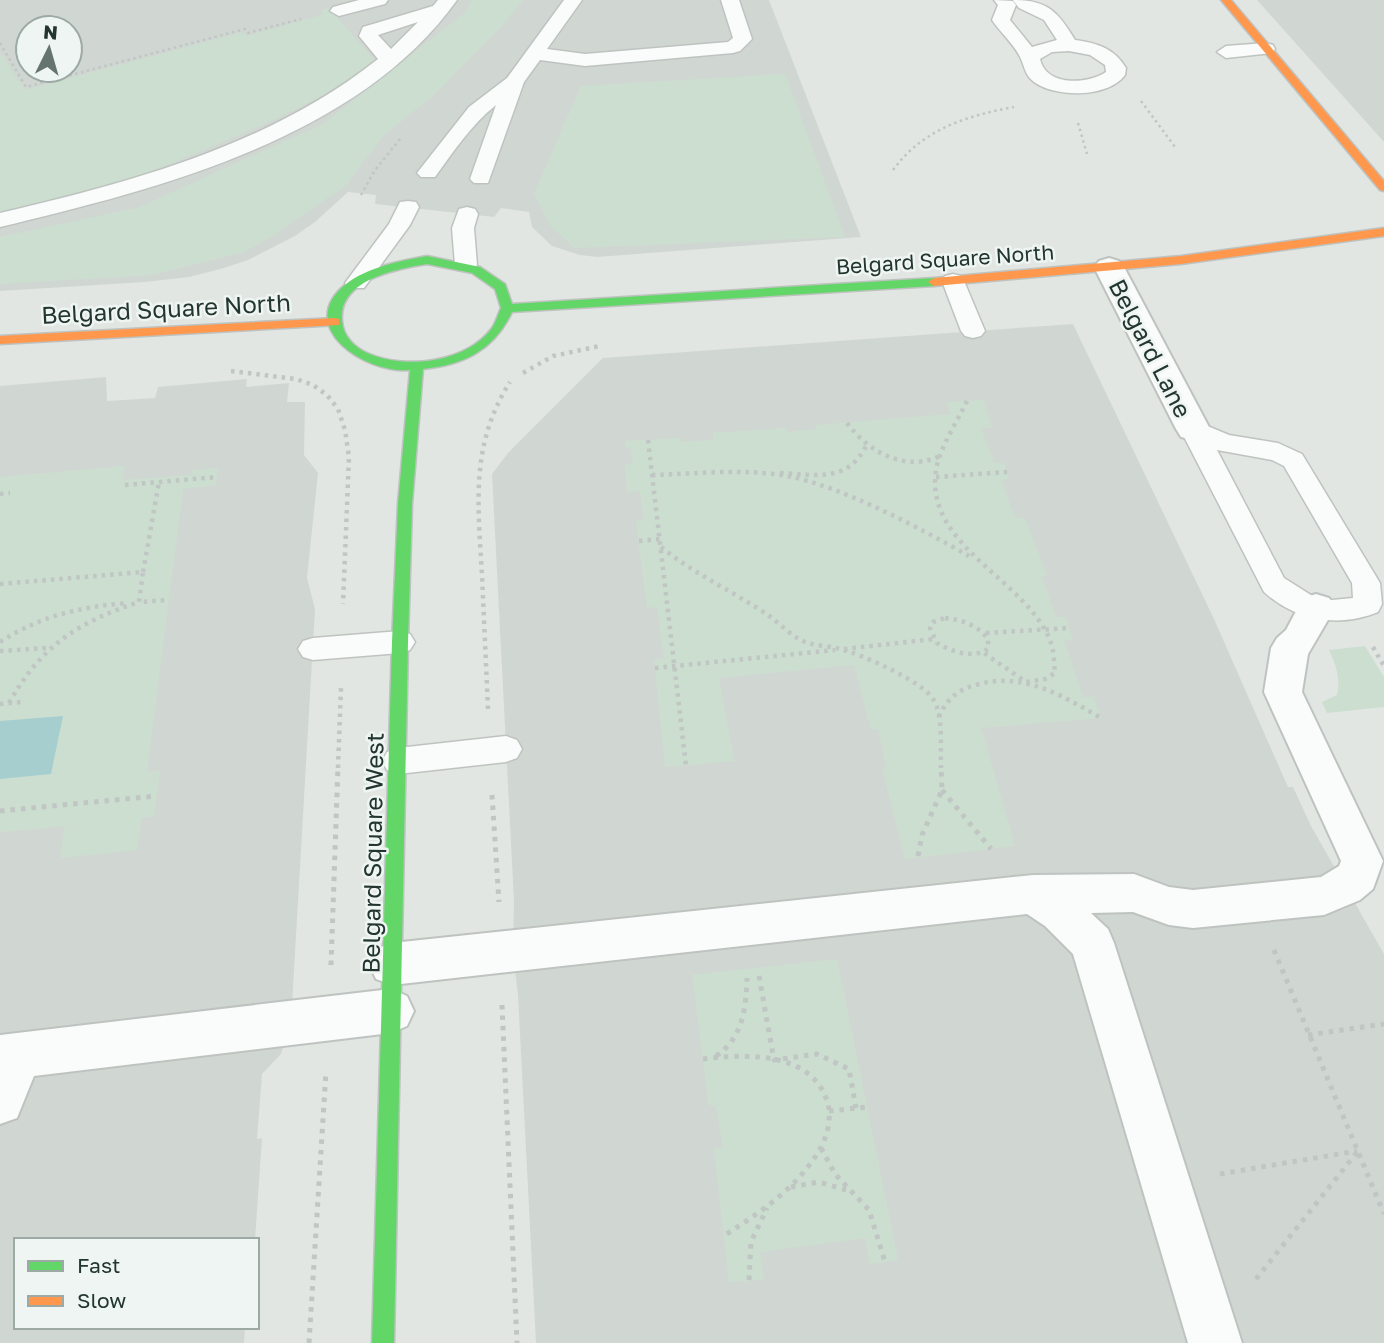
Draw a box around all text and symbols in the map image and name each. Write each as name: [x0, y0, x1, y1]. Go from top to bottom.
north arrow: [14, 14, 84, 84]
text: N: [42, 19, 59, 44]
street label: Belgard Square North: [835, 238, 1055, 280]
street label: Belgard Lane: [1104, 274, 1198, 422]
street label: Belgard Square North: [41, 287, 291, 329]
street label: Belgard Square West: [355, 732, 389, 974]
legend: [14, 1238, 259, 1329]
text: Fast: [77, 1252, 120, 1278]
text: Slow: [77, 1287, 126, 1313]

